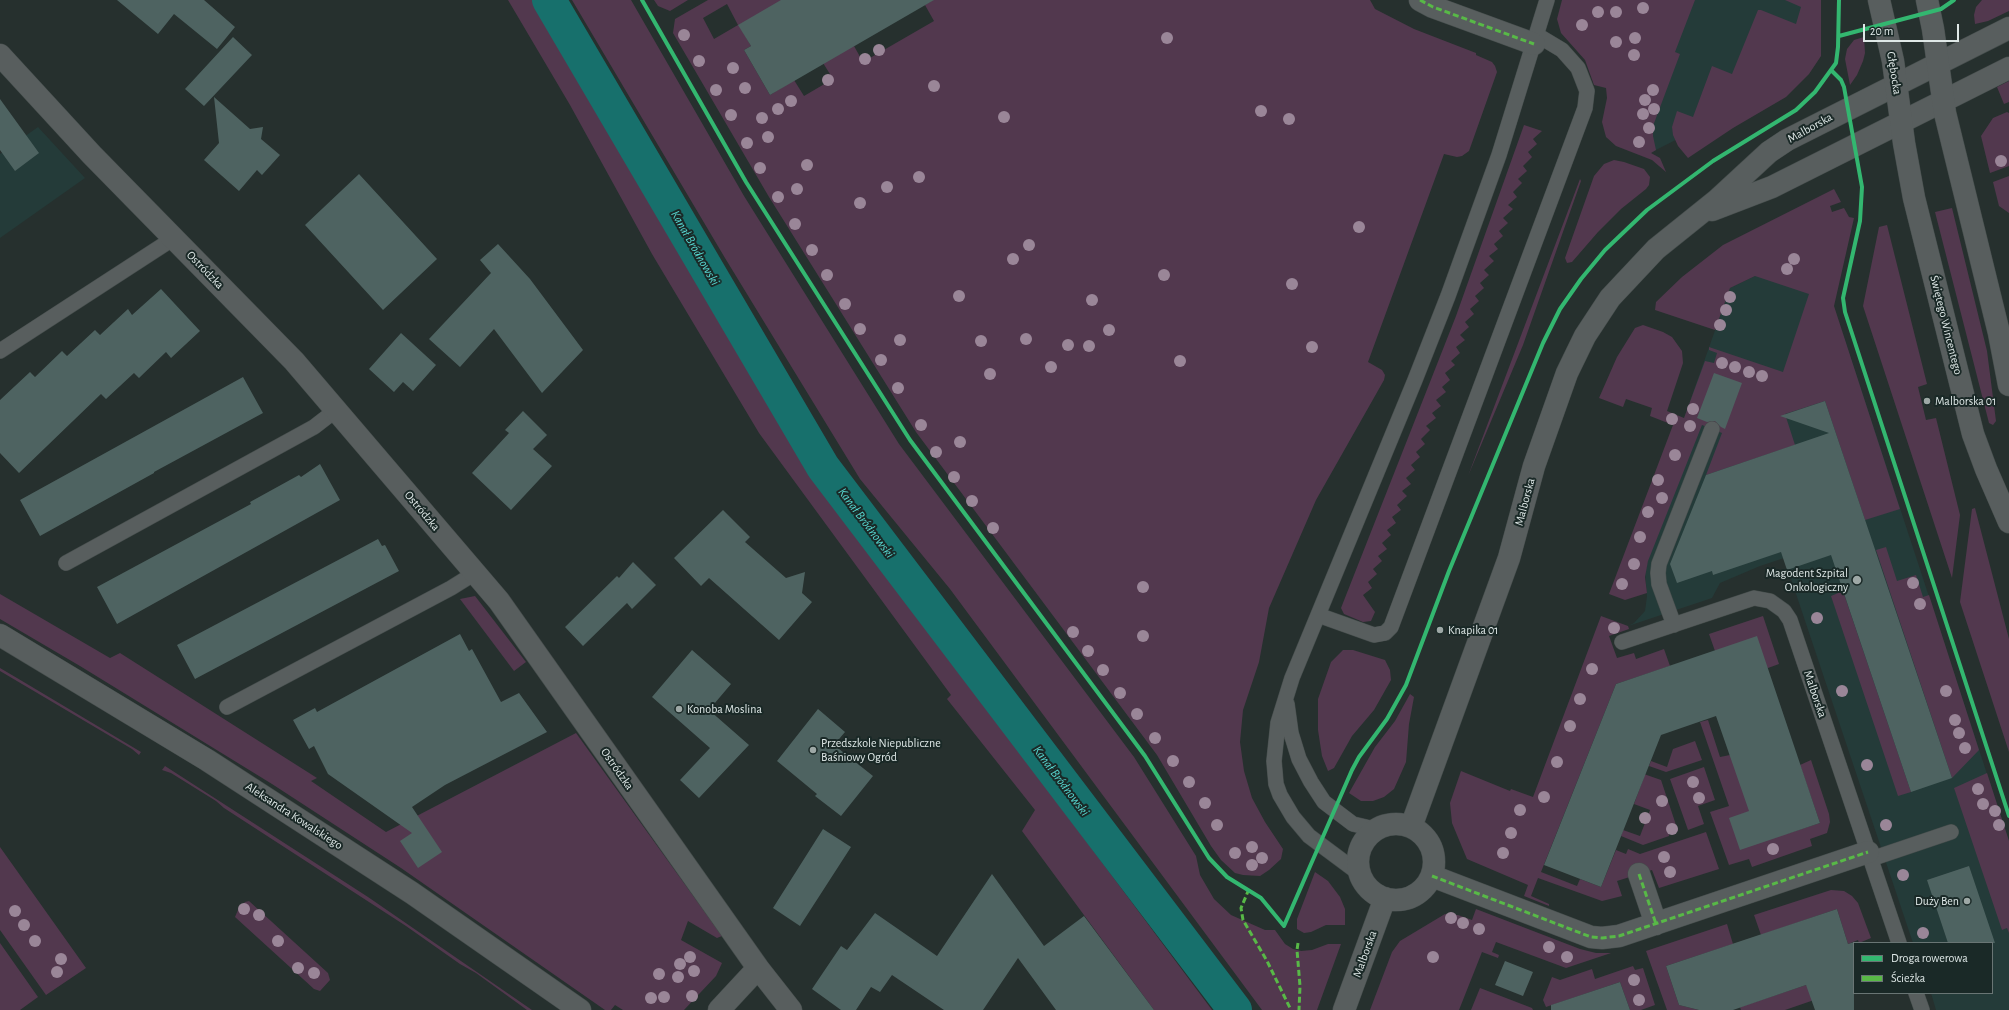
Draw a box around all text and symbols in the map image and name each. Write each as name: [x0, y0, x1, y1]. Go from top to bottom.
scale bar: [1865, 16, 1961, 42]
text: 20 m: [1870, 25, 1893, 37]
street label: Głębocka: [1884, 50, 1904, 96]
street label: Malborska: [1785, 110, 1835, 146]
water label: Kanał Bródnowski: [667, 208, 723, 288]
street label: Ostródzka: [183, 248, 227, 292]
street label: Świętego Wincentego: [1927, 274, 1965, 376]
place label: Malborska 01: [1935, 394, 1996, 408]
marker: Malborska 01: [1922, 396, 1932, 406]
street label: Malborska: [1512, 477, 1538, 527]
water label: Kanał Bródnowski: [835, 485, 897, 561]
street label: Ostródzka: [401, 488, 443, 534]
place label: Magodent Szpital Onkologiczny: [1766, 566, 1848, 594]
marker: Magodent Szpital Onkologiczny: [1851, 574, 1863, 586]
place label: Knapika 01: [1448, 623, 1498, 637]
marker: Knapika 01: [1435, 625, 1445, 635]
street label: Malborska: [1800, 669, 1830, 719]
place label: Konoba Moslina: [687, 702, 762, 716]
marker: Konoba Moslina: [674, 704, 684, 714]
place label: Przedszkole Niepubliczne Baśniowy Ogród: [821, 736, 941, 764]
water label: Kanał Bródnowski: [1030, 743, 1092, 819]
street label: Ostródzka: [597, 745, 637, 793]
marker: Przedszkole Niepubliczne Baśniowy Ogród: [808, 745, 818, 755]
street label: Aleksandra Kowalskiego: [243, 779, 345, 853]
place label: Duży Ben: [1915, 894, 1959, 908]
marker: Duży Ben: [1962, 896, 1972, 906]
street label: Malborska: [1350, 929, 1380, 979]
legend: [1853, 942, 1993, 994]
text: Droga rowerowa: [1891, 952, 1968, 964]
text: Ścieżka: [1891, 972, 1925, 984]

